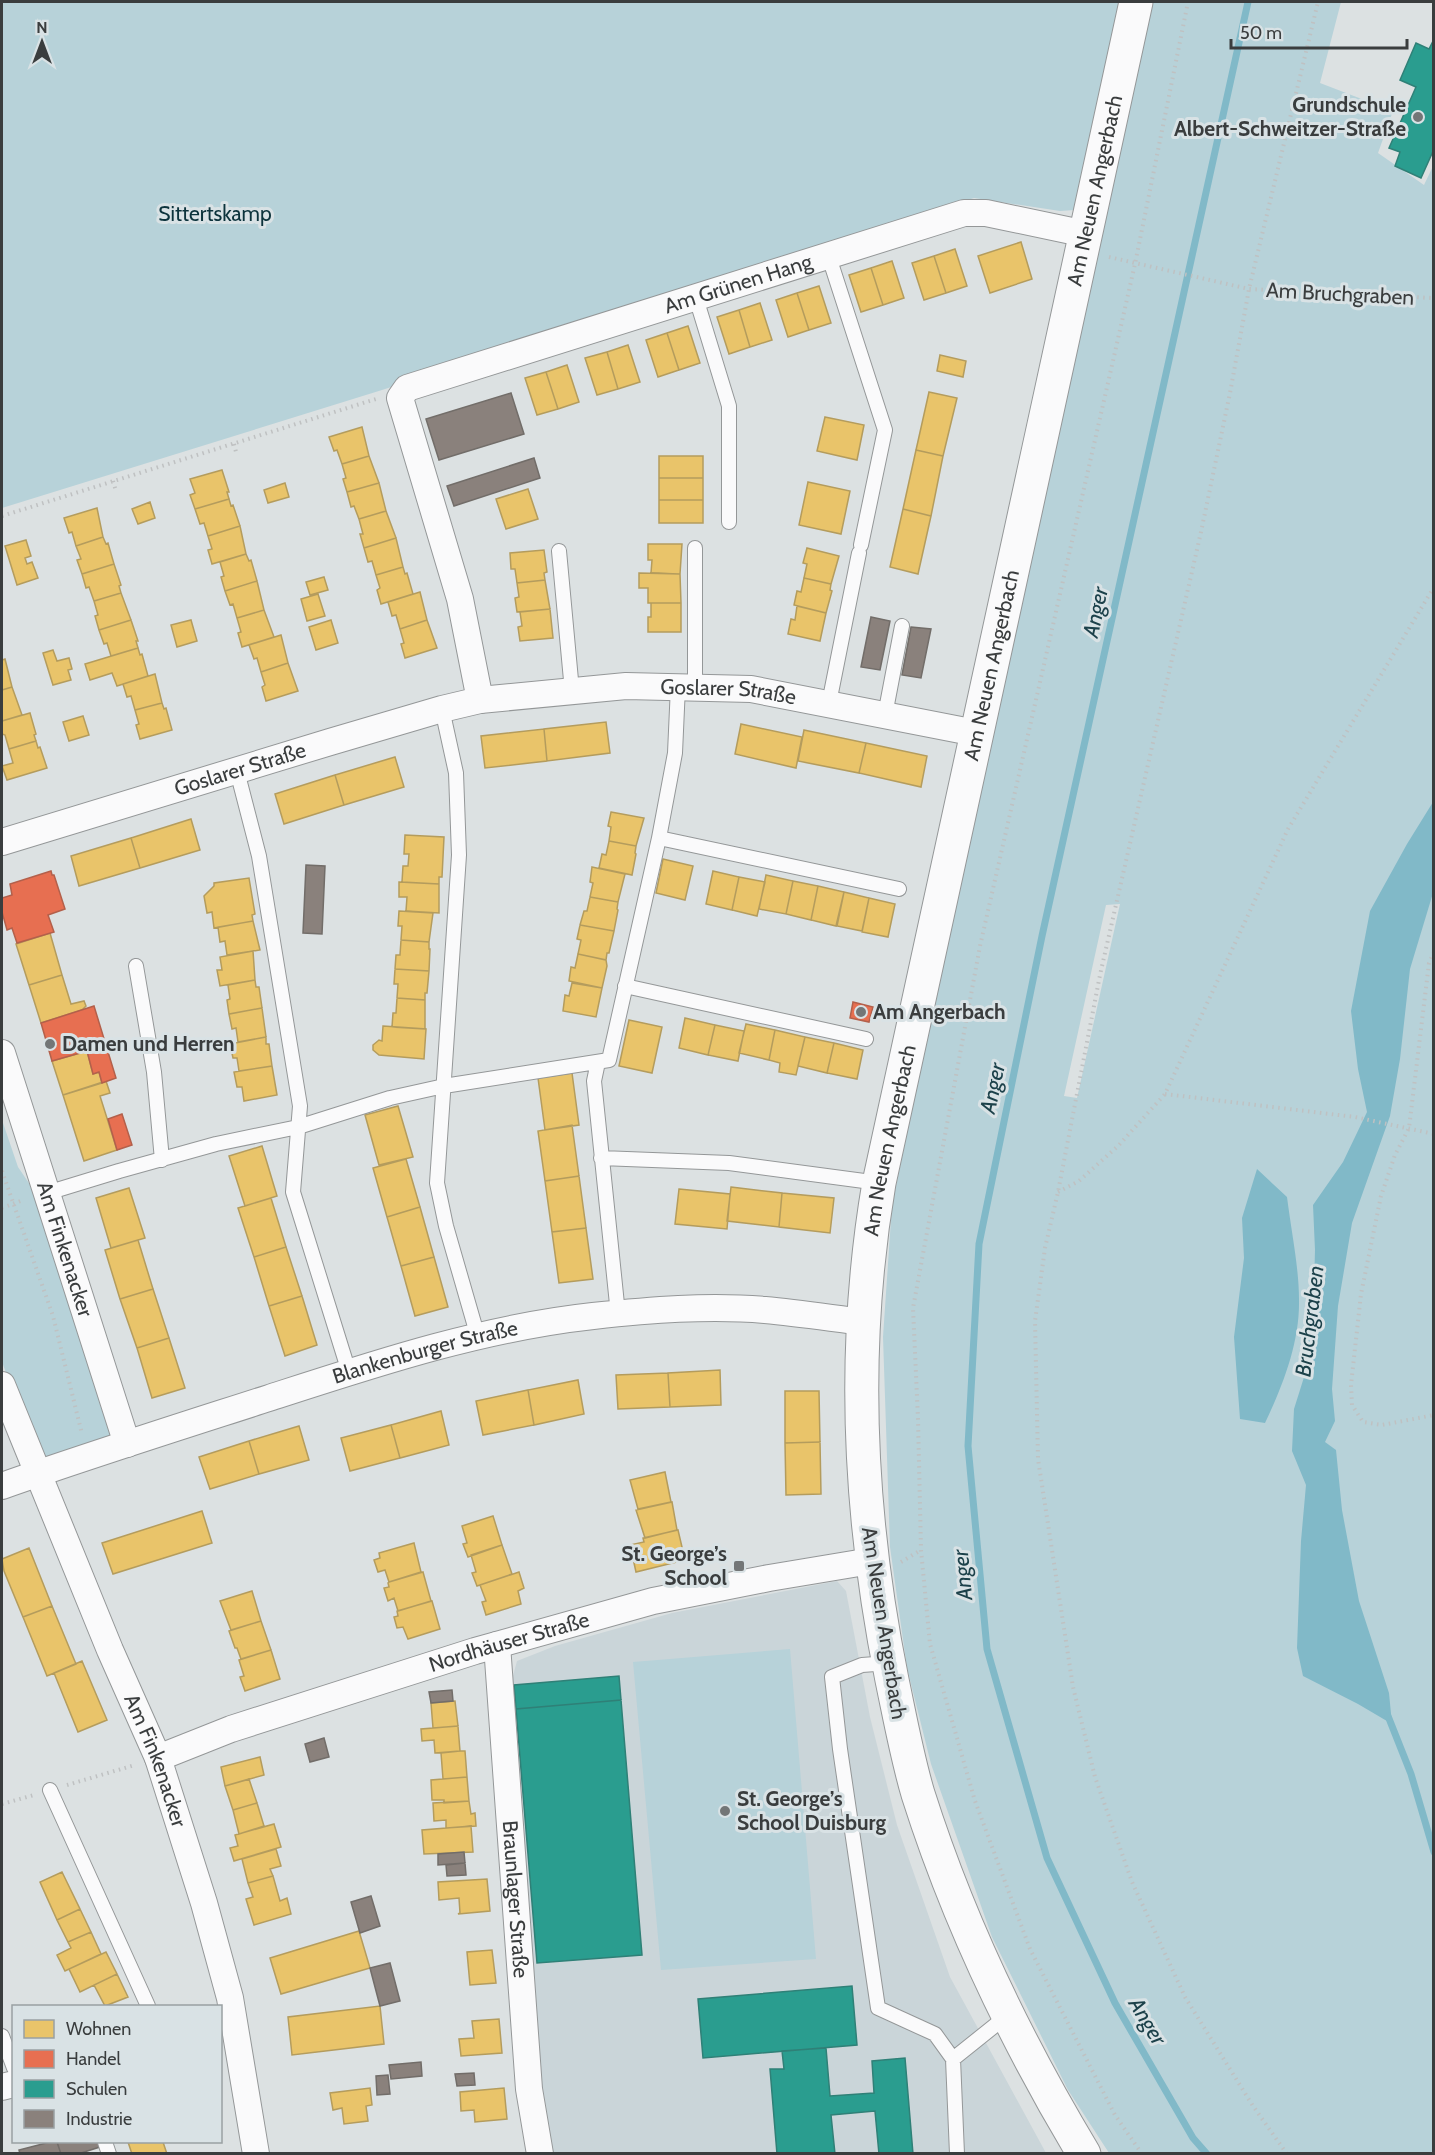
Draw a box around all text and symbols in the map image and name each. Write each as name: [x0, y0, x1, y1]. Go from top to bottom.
north arrow: [12, 12, 72, 72]
scale bar: [1231, 12, 1406, 50]
text: N: [36, 18, 48, 37]
text: 50 m: [1240, 22, 1282, 44]
street label: Am Neuen Angerbach: [1062, 92, 1127, 288]
place label: Grundschule Albert-Schweitzer-Straße: [1174, 92, 1406, 141]
marker: Grundschule Albert-Schweitzer-Straße: [1411, 110, 1425, 124]
park label: Sittertskamp: [158, 201, 272, 226]
street label: Am Grünen Hang: [661, 248, 816, 318]
street label: Am Bruchgraben: [1265, 277, 1415, 310]
street label: Am Neuen Angerbach: [958, 567, 1024, 763]
water label: Anger: [1077, 583, 1114, 641]
street label: Goslarer Straße: [660, 674, 799, 710]
street label: Goslarer Straße: [171, 737, 309, 801]
place label: Am Angerbach: [873, 999, 1006, 1024]
marker: Am Angerbach: [854, 1005, 868, 1019]
place label: Damen und Herren: [62, 1031, 235, 1056]
marker: Damen und Herren: [43, 1037, 57, 1051]
street label: Am Neuen Angerbach: [858, 1042, 921, 1238]
water label: Anger: [974, 1059, 1011, 1117]
street label: Am Finkenacker: [32, 1178, 99, 1320]
water label: Bruchgraben: [1289, 1264, 1330, 1378]
street label: Blankenburger Straße: [329, 1315, 520, 1389]
street label: Am Neuen Angerbach: [857, 1525, 912, 1721]
place label: St. George’s School: [621, 1541, 727, 1590]
water label: Anger: [947, 1547, 978, 1602]
marker: St. George’s School: [732, 1559, 746, 1573]
street label: Nordhäuser Straße: [426, 1606, 592, 1677]
street label: Am Finkenacker: [119, 1690, 192, 1831]
place label: St. George’s School Duisburg: [737, 1786, 886, 1835]
marker: St. George’s School Duisburg: [718, 1804, 732, 1818]
street label: Braunlager Straße: [498, 1820, 534, 1979]
water label: Anger: [1122, 1992, 1173, 2051]
legend: [12, 2005, 222, 2143]
text: Wohnen: [66, 2018, 131, 2040]
text: Handel: [66, 2048, 121, 2070]
text: Schulen: [66, 2078, 127, 2100]
text: Industrie: [66, 2108, 132, 2130]

